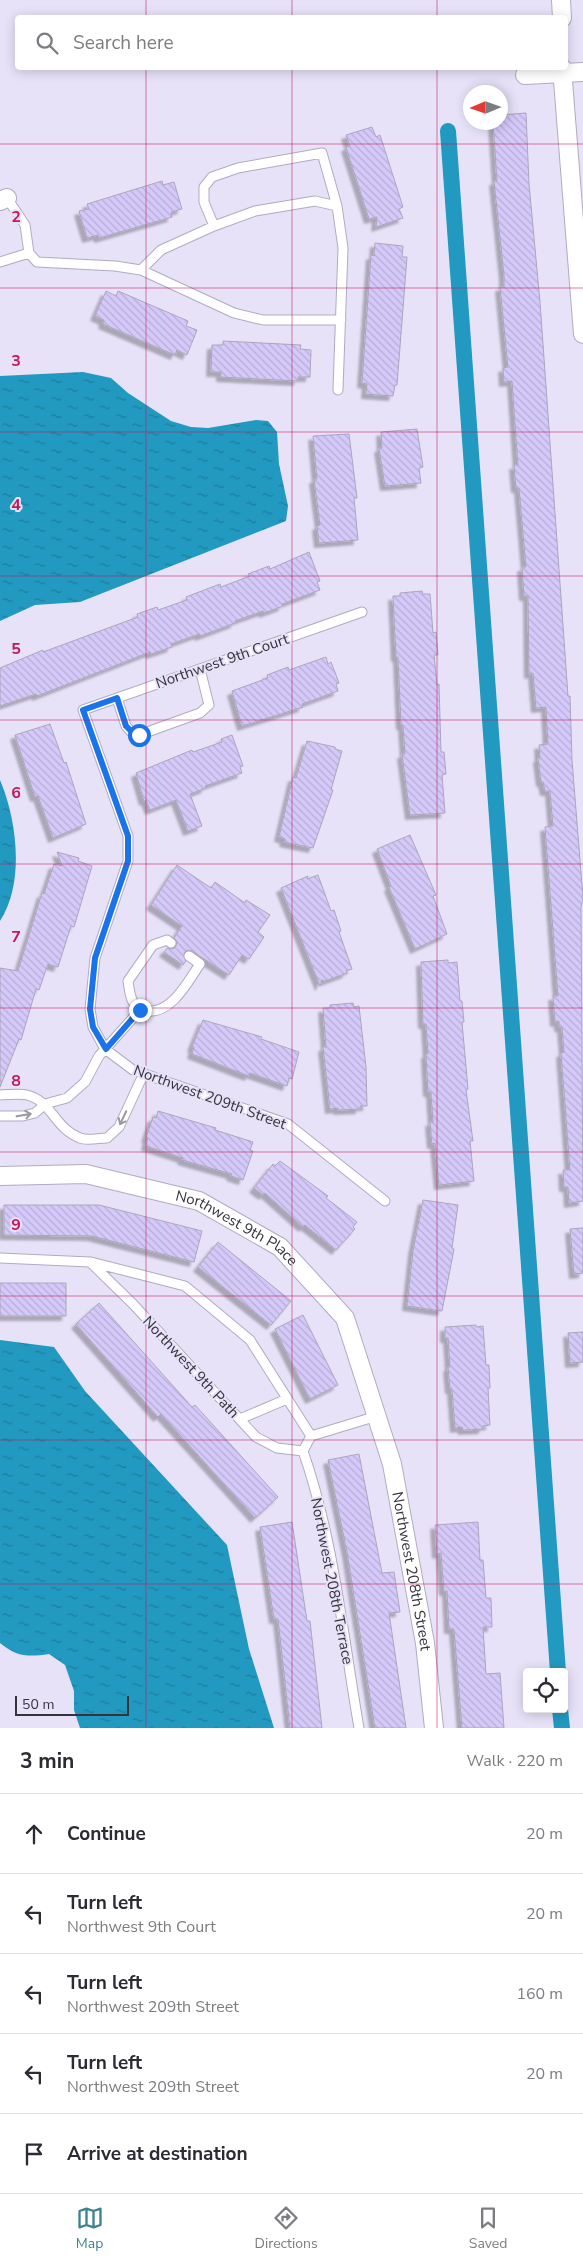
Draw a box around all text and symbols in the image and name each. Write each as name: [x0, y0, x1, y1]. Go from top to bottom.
search box: [15, 15, 568, 70]
icon: search: [33, 29, 61, 57]
text: Search here: [73, 30, 174, 56]
north arrow: [463, 85, 508, 130]
text: 2: [11, 206, 21, 228]
text: 3: [11, 350, 21, 372]
text: 4: [11, 494, 21, 516]
street label: Northwest 9th Court: [153, 629, 292, 693]
text: 5: [11, 638, 21, 660]
route start: [128, 724, 151, 747]
text: 6: [11, 782, 21, 804]
text: 7: [11, 926, 21, 948]
route end: [129, 999, 152, 1022]
street label: Northwest 209th Street: [131, 1060, 290, 1134]
text: 8: [11, 1070, 21, 1092]
one-way arrow: [16, 1109, 32, 1119]
one-way arrow: [118, 1110, 128, 1125]
street label: Northwest 9th Place: [174, 1186, 302, 1270]
text: 9: [11, 1214, 21, 1236]
street label: Northwest 9th Path: [138, 1311, 244, 1423]
street label: Northwest 208th Street: [387, 1490, 436, 1652]
street label: Northwest 208th Terrace: [306, 1496, 358, 1666]
map controls: [523, 1668, 568, 1713]
button: locate: [523, 1668, 568, 1713]
scale bar: [15, 1693, 129, 1716]
text: 50 m: [22, 1695, 54, 1714]
text: 3 min: [20, 1747, 74, 1775]
text: Walk · 220 m: [467, 1750, 563, 1772]
icon: ahead: [20, 1820, 48, 1848]
text: Continue: [67, 1821, 146, 1847]
text: 20 m: [526, 1823, 563, 1845]
text: Turn left: [67, 1890, 142, 1916]
icon: left: [20, 1900, 48, 1928]
text: 20 m: [526, 1903, 563, 1925]
text: Northwest 9th Court: [67, 1916, 216, 1938]
text: Turn left: [67, 1970, 142, 1996]
icon: left: [20, 1980, 48, 2008]
text: 160 m: [516, 1983, 563, 2005]
text: Northwest 209th Street: [67, 1996, 239, 2018]
text: Turn left: [67, 2050, 142, 2076]
icon: left: [20, 2060, 48, 2088]
text: 20 m: [526, 2063, 563, 2085]
text: Northwest 209th Street: [67, 2076, 239, 2098]
icon: arrive: [20, 2140, 48, 2168]
text: Arrive at destination: [67, 2141, 248, 2167]
tab: Map: [76, 2204, 104, 2253]
tab: Directions: [255, 2204, 318, 2253]
tab: Saved: [469, 2204, 507, 2253]

